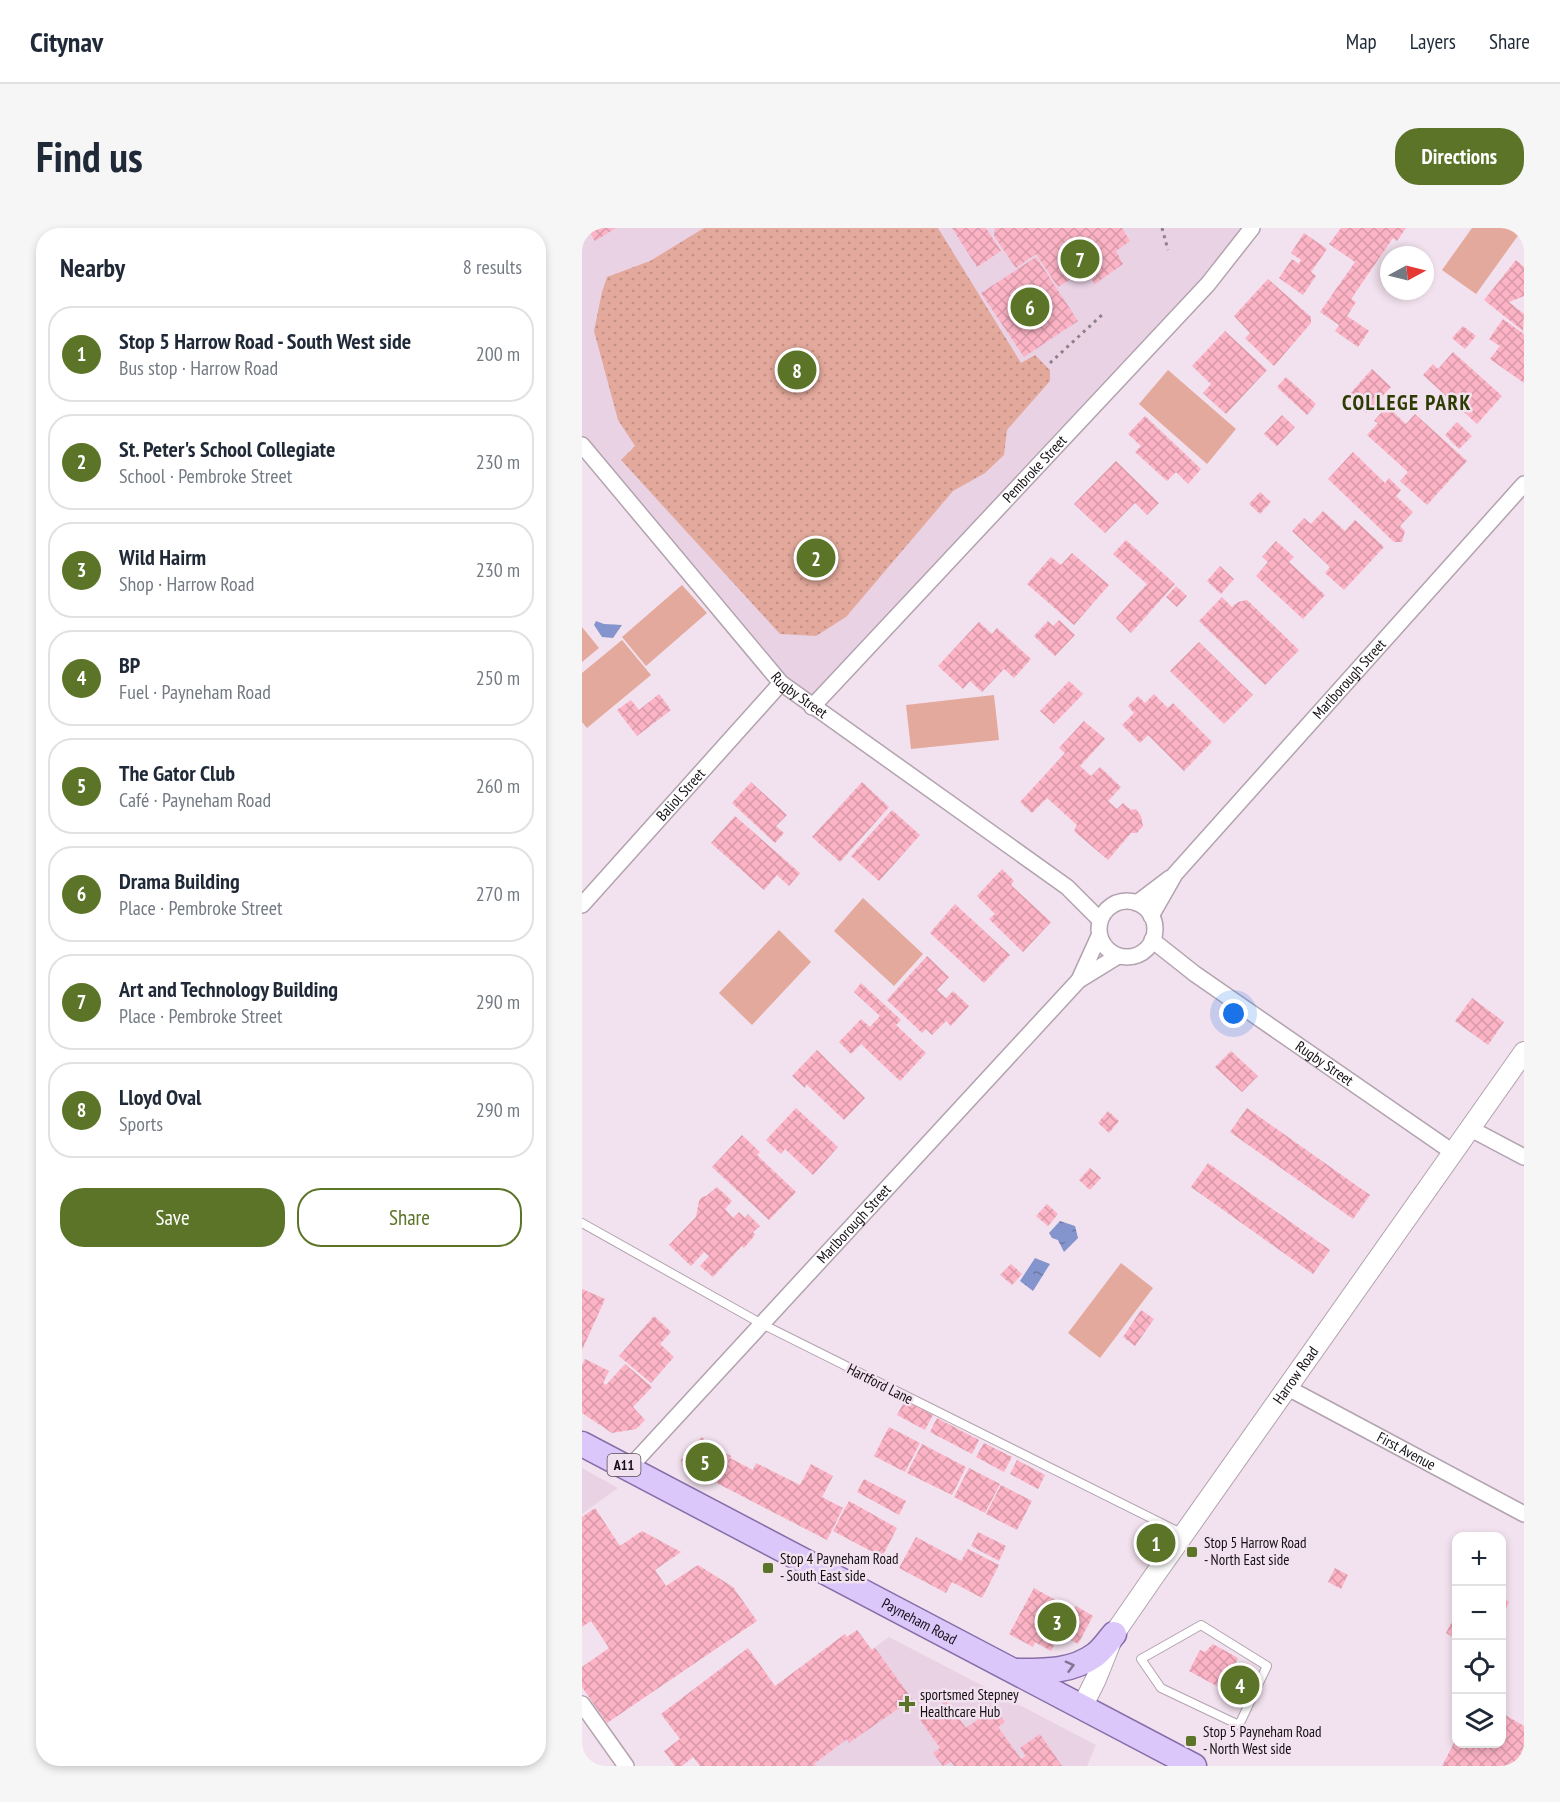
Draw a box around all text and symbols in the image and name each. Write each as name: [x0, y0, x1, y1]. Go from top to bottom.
text: Citynav: [30, 23, 103, 60]
text: Map: [1346, 28, 1377, 55]
text: Layers: [1410, 28, 1456, 55]
text: Share: [1489, 28, 1530, 55]
button: Directions: [1395, 128, 1524, 185]
text: Find us: [36, 129, 143, 184]
pin: 7: [1060, 237, 1100, 282]
north arrow: [1380, 246, 1434, 300]
text: Nearby: [60, 251, 125, 284]
text: 8 results: [463, 254, 522, 280]
pin: 6: [1010, 284, 1050, 329]
text: Stop 5 Harrow Road - South West side: [119, 327, 411, 355]
text: 1: [77, 341, 86, 367]
text: 200 m: [476, 341, 520, 367]
pin: 8: [778, 348, 816, 392]
text: Bus stop · Harrow Road: [119, 355, 278, 381]
district label: COLLEGE PARK: [1342, 389, 1472, 416]
street label: Pembroke Street: [998, 431, 1071, 506]
text: St. Peter's School Collegiate: [119, 435, 335, 463]
text: 2: [77, 449, 86, 475]
text: 230 m: [476, 449, 520, 475]
text: School · Pembroke Street: [119, 463, 292, 489]
pin: 2: [796, 536, 836, 580]
text: Wild Hairm: [119, 543, 206, 571]
text: 3: [77, 557, 86, 583]
text: 230 m: [476, 557, 520, 583]
text: Shop · Harrow Road: [119, 571, 254, 597]
street label: Marlborough Street: [1308, 635, 1390, 723]
text: BP: [119, 651, 140, 679]
text: 4: [77, 665, 86, 691]
text: 250 m: [476, 665, 520, 691]
street label: Rugby Street: [767, 668, 831, 722]
text: Fuel · Payneham Road: [119, 679, 271, 705]
text: The Gator Club: [119, 759, 235, 787]
street label: Baliol Street: [652, 764, 709, 825]
text: 5: [77, 773, 86, 799]
text: 260 m: [476, 773, 520, 799]
text: Café · Payneham Road: [119, 787, 271, 813]
text: Drama Building: [119, 867, 240, 895]
text: 6: [77, 881, 86, 907]
text: 270 m: [476, 881, 520, 907]
text: Place · Pembroke Street: [119, 895, 282, 921]
text: Art and Technology Building: [119, 975, 338, 1003]
text: 7: [77, 989, 86, 1015]
text: 290 m: [476, 989, 520, 1015]
your location: [1219, 999, 1248, 1028]
text: Place · Pembroke Street: [119, 1003, 282, 1029]
street label: Rugby Street: [1292, 1036, 1357, 1090]
text: Lloyd Oval: [119, 1083, 201, 1111]
text: 8: [77, 1097, 86, 1123]
text: 290 m: [476, 1097, 520, 1123]
text: Sports: [119, 1111, 163, 1137]
street label: Marlborough Street: [813, 1180, 895, 1267]
button: Save: [60, 1188, 285, 1247]
button: Share: [297, 1188, 522, 1247]
street label: Harrow Road: [1269, 1343, 1322, 1407]
street label: Hartford Lane: [844, 1359, 916, 1408]
street label: First Avenue: [1374, 1427, 1439, 1474]
pin: 5: [686, 1440, 724, 1484]
road number: A11: [608, 1454, 640, 1476]
pin: 1: [1136, 1520, 1176, 1566]
map controls: [1452, 1532, 1506, 1748]
button: +: [1452, 1532, 1506, 1586]
place label: Stop 5 Harrow Road - North East side: [1204, 1533, 1306, 1569]
marker: Stop 5 Harrow Road - North East side: [1185, 1545, 1199, 1559]
place label: Stop 4 Payneham Road - South East side: [780, 1549, 898, 1585]
marker: Stop 4 Payneham Road - South East side: [761, 1561, 775, 1575]
button: −: [1452, 1586, 1506, 1640]
street label: Payneham Road: [879, 1593, 960, 1648]
pin: 3: [1038, 1600, 1076, 1644]
button: locate: [1452, 1640, 1506, 1694]
one-way arrow: [1065, 1661, 1075, 1674]
pin: 4: [1220, 1662, 1260, 1708]
place label: sportsmed Stepney Healthcare Hub: [920, 1685, 1019, 1721]
button: layers: [1452, 1694, 1506, 1748]
marker: sportsmed Stepney Healthcare Hub: [898, 1695, 916, 1713]
place label: Stop 5 Payneham Road - North West side: [1203, 1722, 1321, 1758]
marker: Stop 5 Payneham Road - North West side: [1184, 1734, 1198, 1748]

